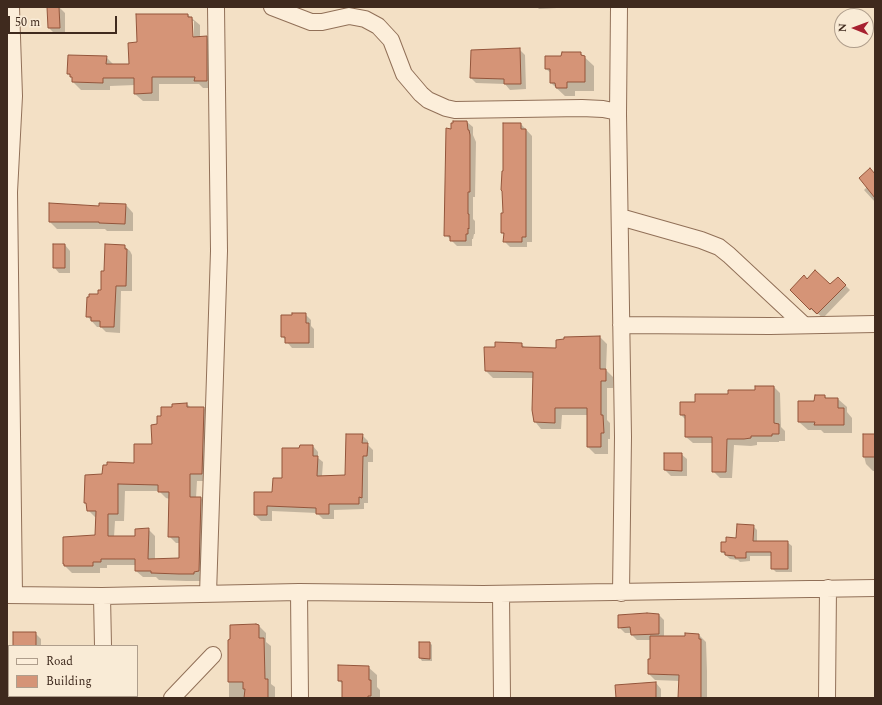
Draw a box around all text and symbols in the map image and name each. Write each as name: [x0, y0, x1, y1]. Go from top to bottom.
scale bar: [10, 8, 119, 34]
north arrow: [834, 8, 874, 48]
text: 50 m: [15, 13, 40, 32]
text: N: [834, 23, 851, 32]
legend: [8, 645, 138, 697]
text: Road: [46, 652, 73, 671]
text: Building: [46, 672, 92, 691]

